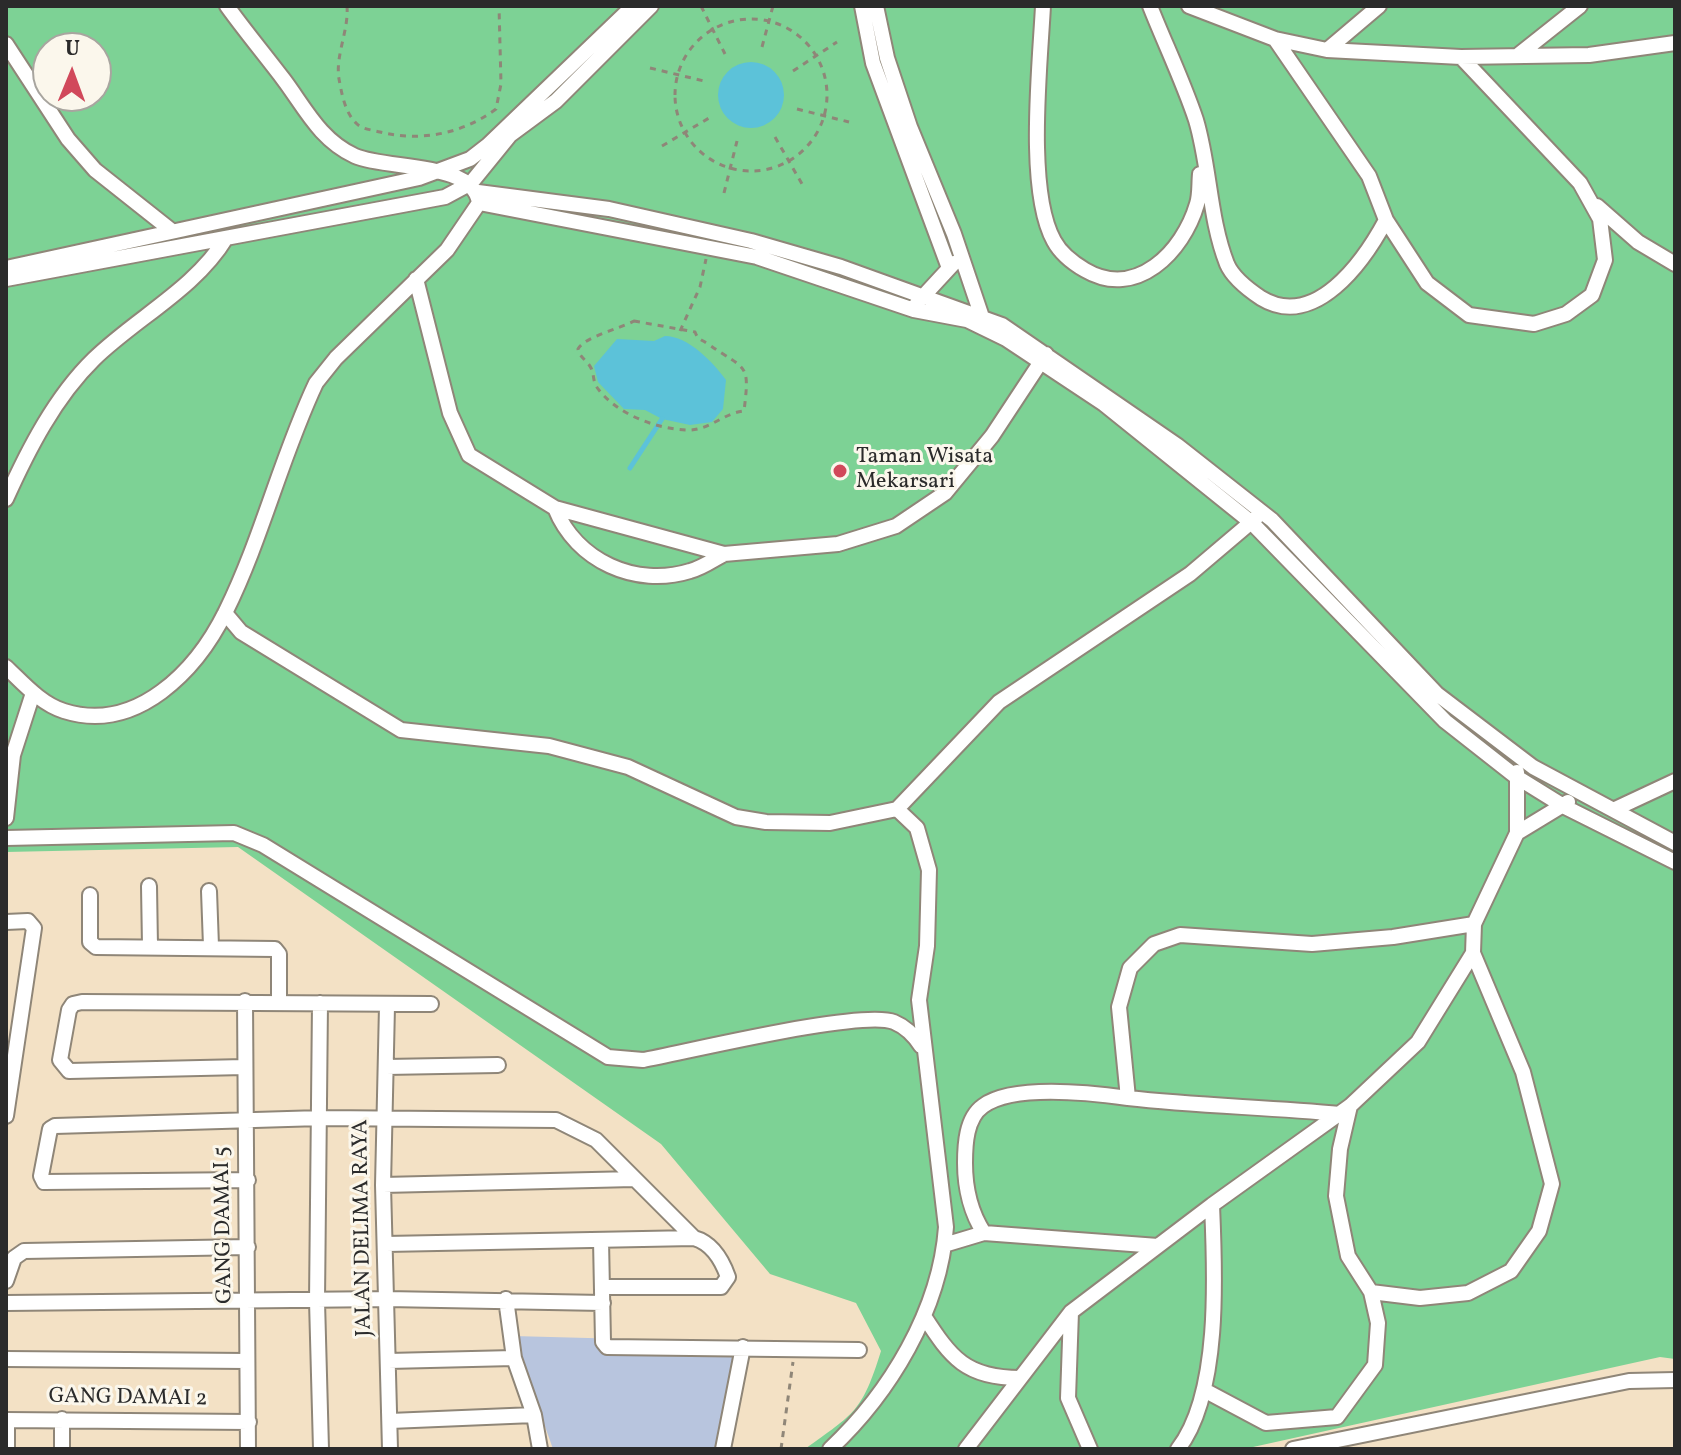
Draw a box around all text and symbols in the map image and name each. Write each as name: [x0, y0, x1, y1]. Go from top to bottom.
north arrow: [32, 32, 112, 112]
text: U: [65, 34, 80, 65]
place label: Taman Wisata Mekarsari: [856, 445, 993, 496]
marker: Taman Wisata Mekarsari: [831, 462, 849, 480]
street label: JALAN DELIMA RAYA: [349, 1119, 379, 1337]
street label: GANG DAMAI 5: [210, 1146, 240, 1304]
street label: GANG DAMAI 2: [48, 1384, 208, 1414]

